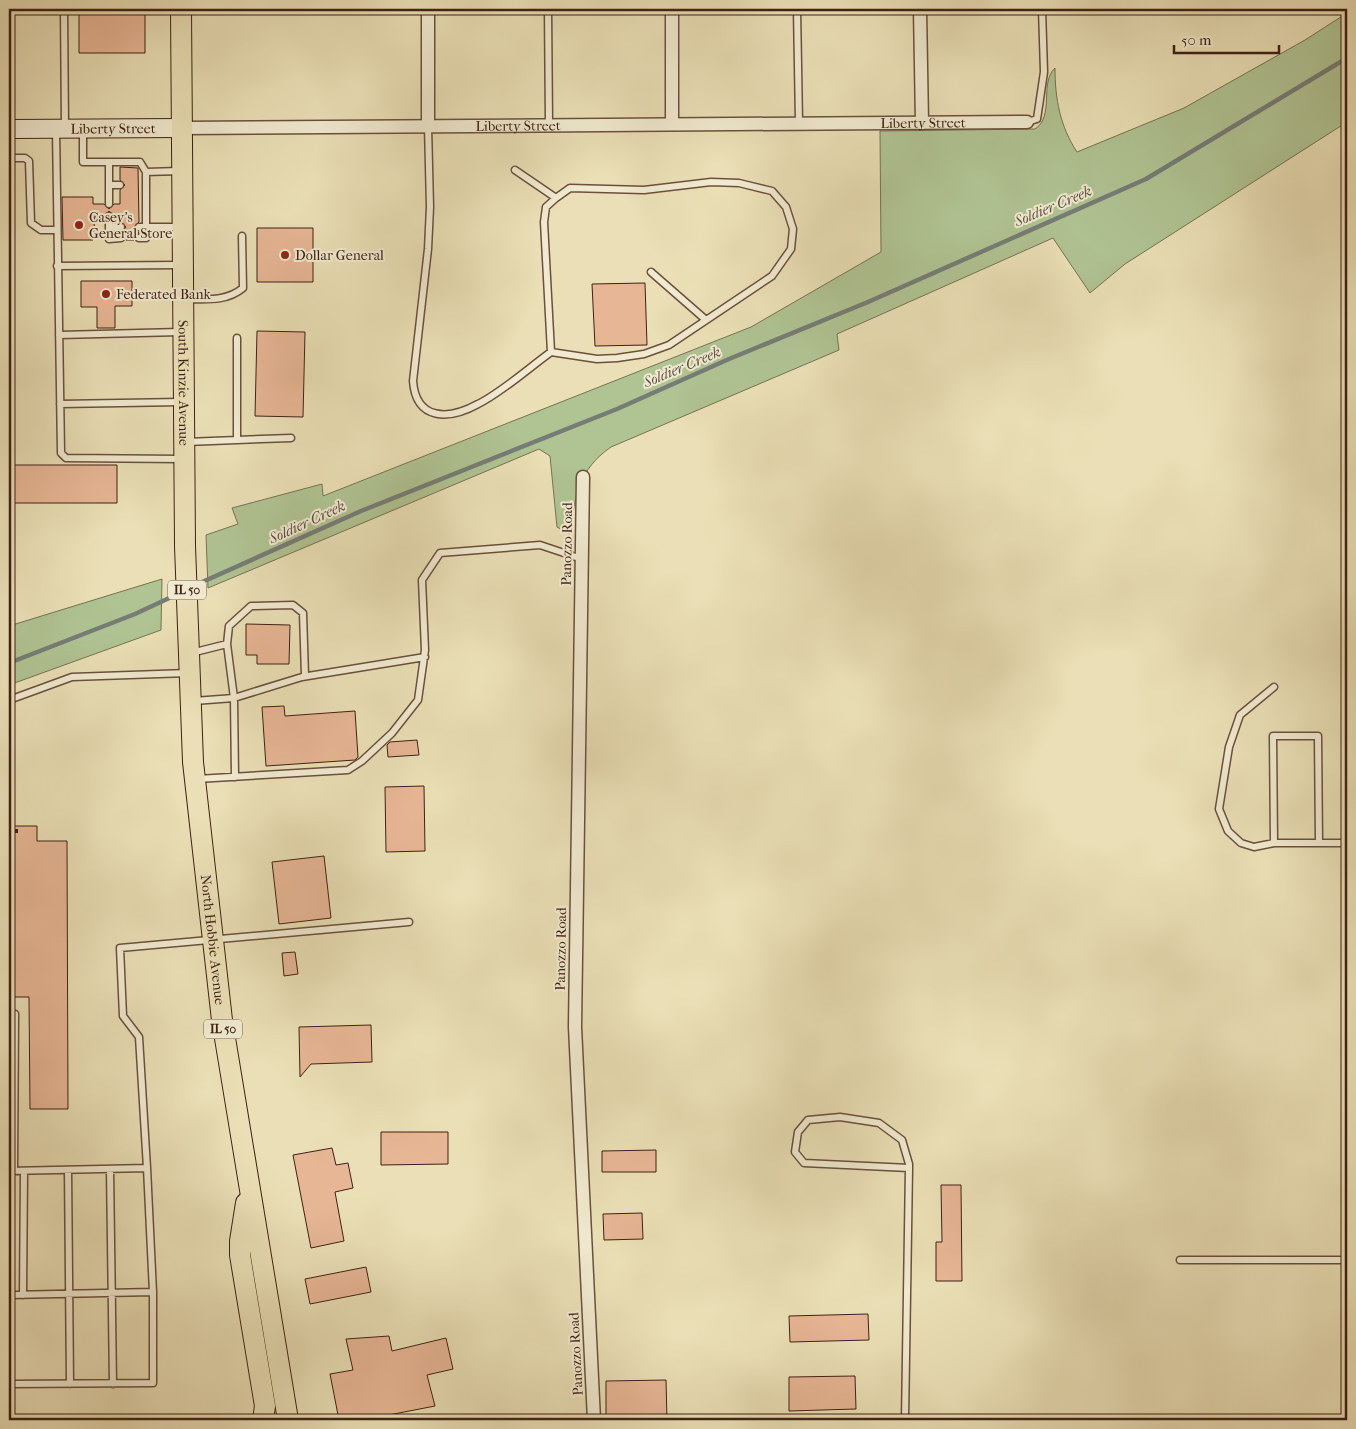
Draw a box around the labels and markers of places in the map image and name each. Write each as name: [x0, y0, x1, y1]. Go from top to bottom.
place label: Casey's General Store: [89, 209, 172, 242]
marker: Casey's General Store: [73, 219, 85, 231]
place label: Dollar General: [295, 247, 384, 264]
marker: Dollar General: [279, 249, 291, 261]
place label: Federated Bank: [116, 286, 212, 303]
marker: Federated Bank: [100, 288, 112, 300]

